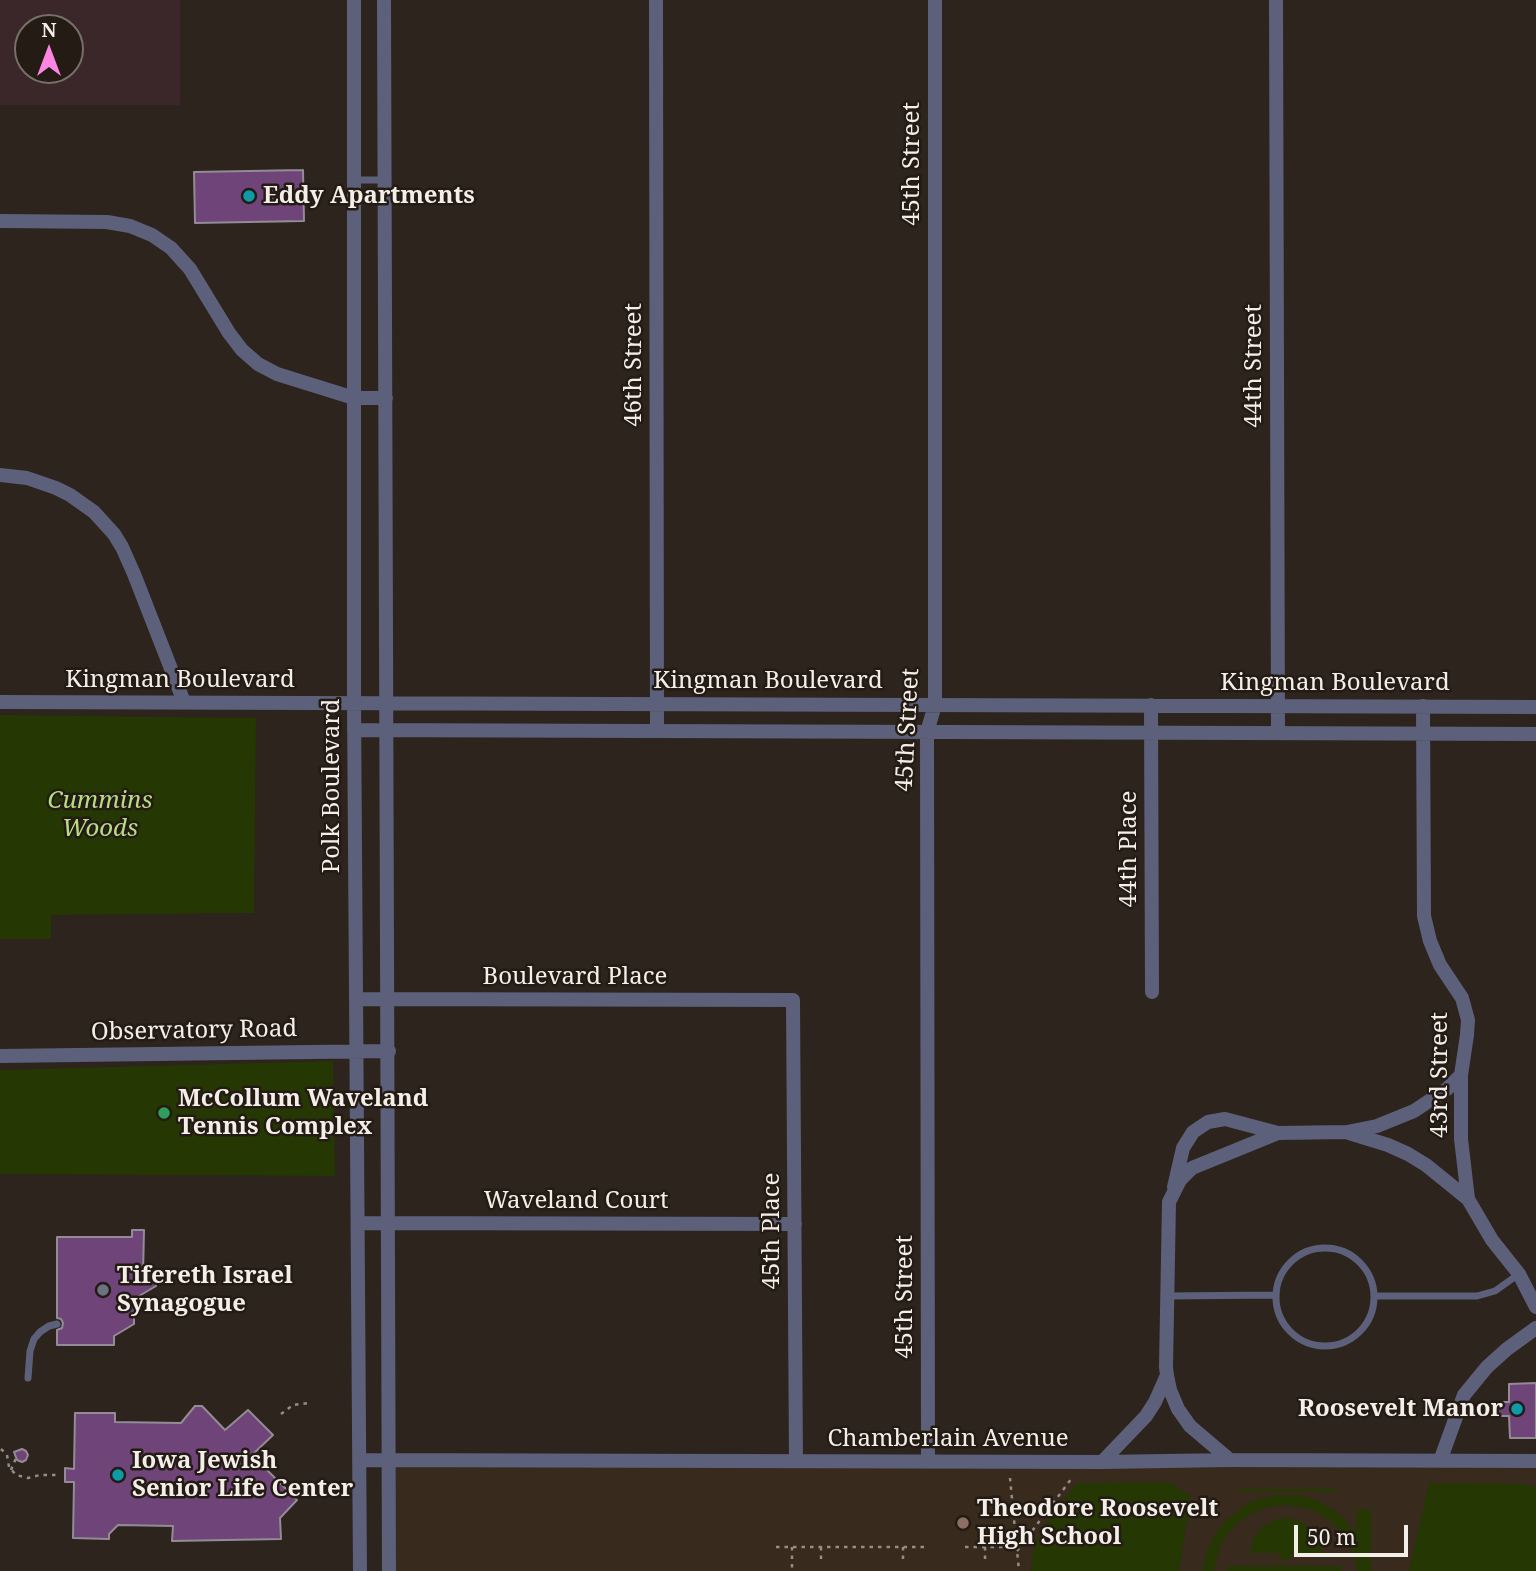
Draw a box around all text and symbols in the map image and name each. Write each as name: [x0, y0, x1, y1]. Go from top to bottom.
north arrow: [14, 14, 84, 84]
text: N: [42, 17, 56, 43]
street label: 45th Street: [898, 102, 926, 226]
place label: Eddy Apartments: [263, 182, 475, 210]
marker: Eddy Apartments: [241, 188, 257, 204]
street label: 46th Street: [620, 303, 648, 427]
street label: 44th Street: [1240, 304, 1268, 428]
street label: Kingman Boulevard: [65, 666, 295, 694]
street label: Kingman Boulevard: [653, 667, 883, 695]
street label: 45th Street: [890, 667, 926, 793]
street label: Kingman Boulevard: [1220, 669, 1450, 697]
street label: Polk Boulevard: [318, 699, 346, 873]
park label: Cummins Woods: [47, 787, 153, 843]
street label: 44th Place: [1115, 791, 1143, 907]
street label: Boulevard Place: [483, 963, 667, 991]
street label: 43rd Street: [1426, 1012, 1454, 1138]
street label: Observatory Road: [91, 1015, 297, 1047]
place label: McCollum Waveland Tennis Complex: [178, 1085, 428, 1141]
marker: McCollum Waveland Tennis Complex: [156, 1105, 172, 1121]
street label: 45th Place: [758, 1173, 786, 1289]
street label: Waveland Court: [484, 1187, 668, 1215]
street label: 45th Street: [891, 1235, 919, 1359]
place label: Tifereth Israel Synagogue: [117, 1262, 293, 1318]
marker: Tifereth Israel Synagogue: [95, 1282, 111, 1298]
place label: Roosevelt Manor: [1298, 1395, 1503, 1423]
marker: Roosevelt Manor: [1509, 1401, 1525, 1417]
street label: Chamberlain Avenue: [827, 1425, 1069, 1453]
place label: Iowa Jewish Senior Life Center: [132, 1447, 353, 1503]
marker: Iowa Jewish Senior Life Center: [110, 1467, 126, 1483]
place label: Theodore Roosevelt High School: [977, 1495, 1218, 1551]
scale bar: [1298, 1512, 1412, 1556]
marker: Theodore Roosevelt High School: [955, 1515, 971, 1531]
text: 50 m: [1307, 1523, 1356, 1551]

